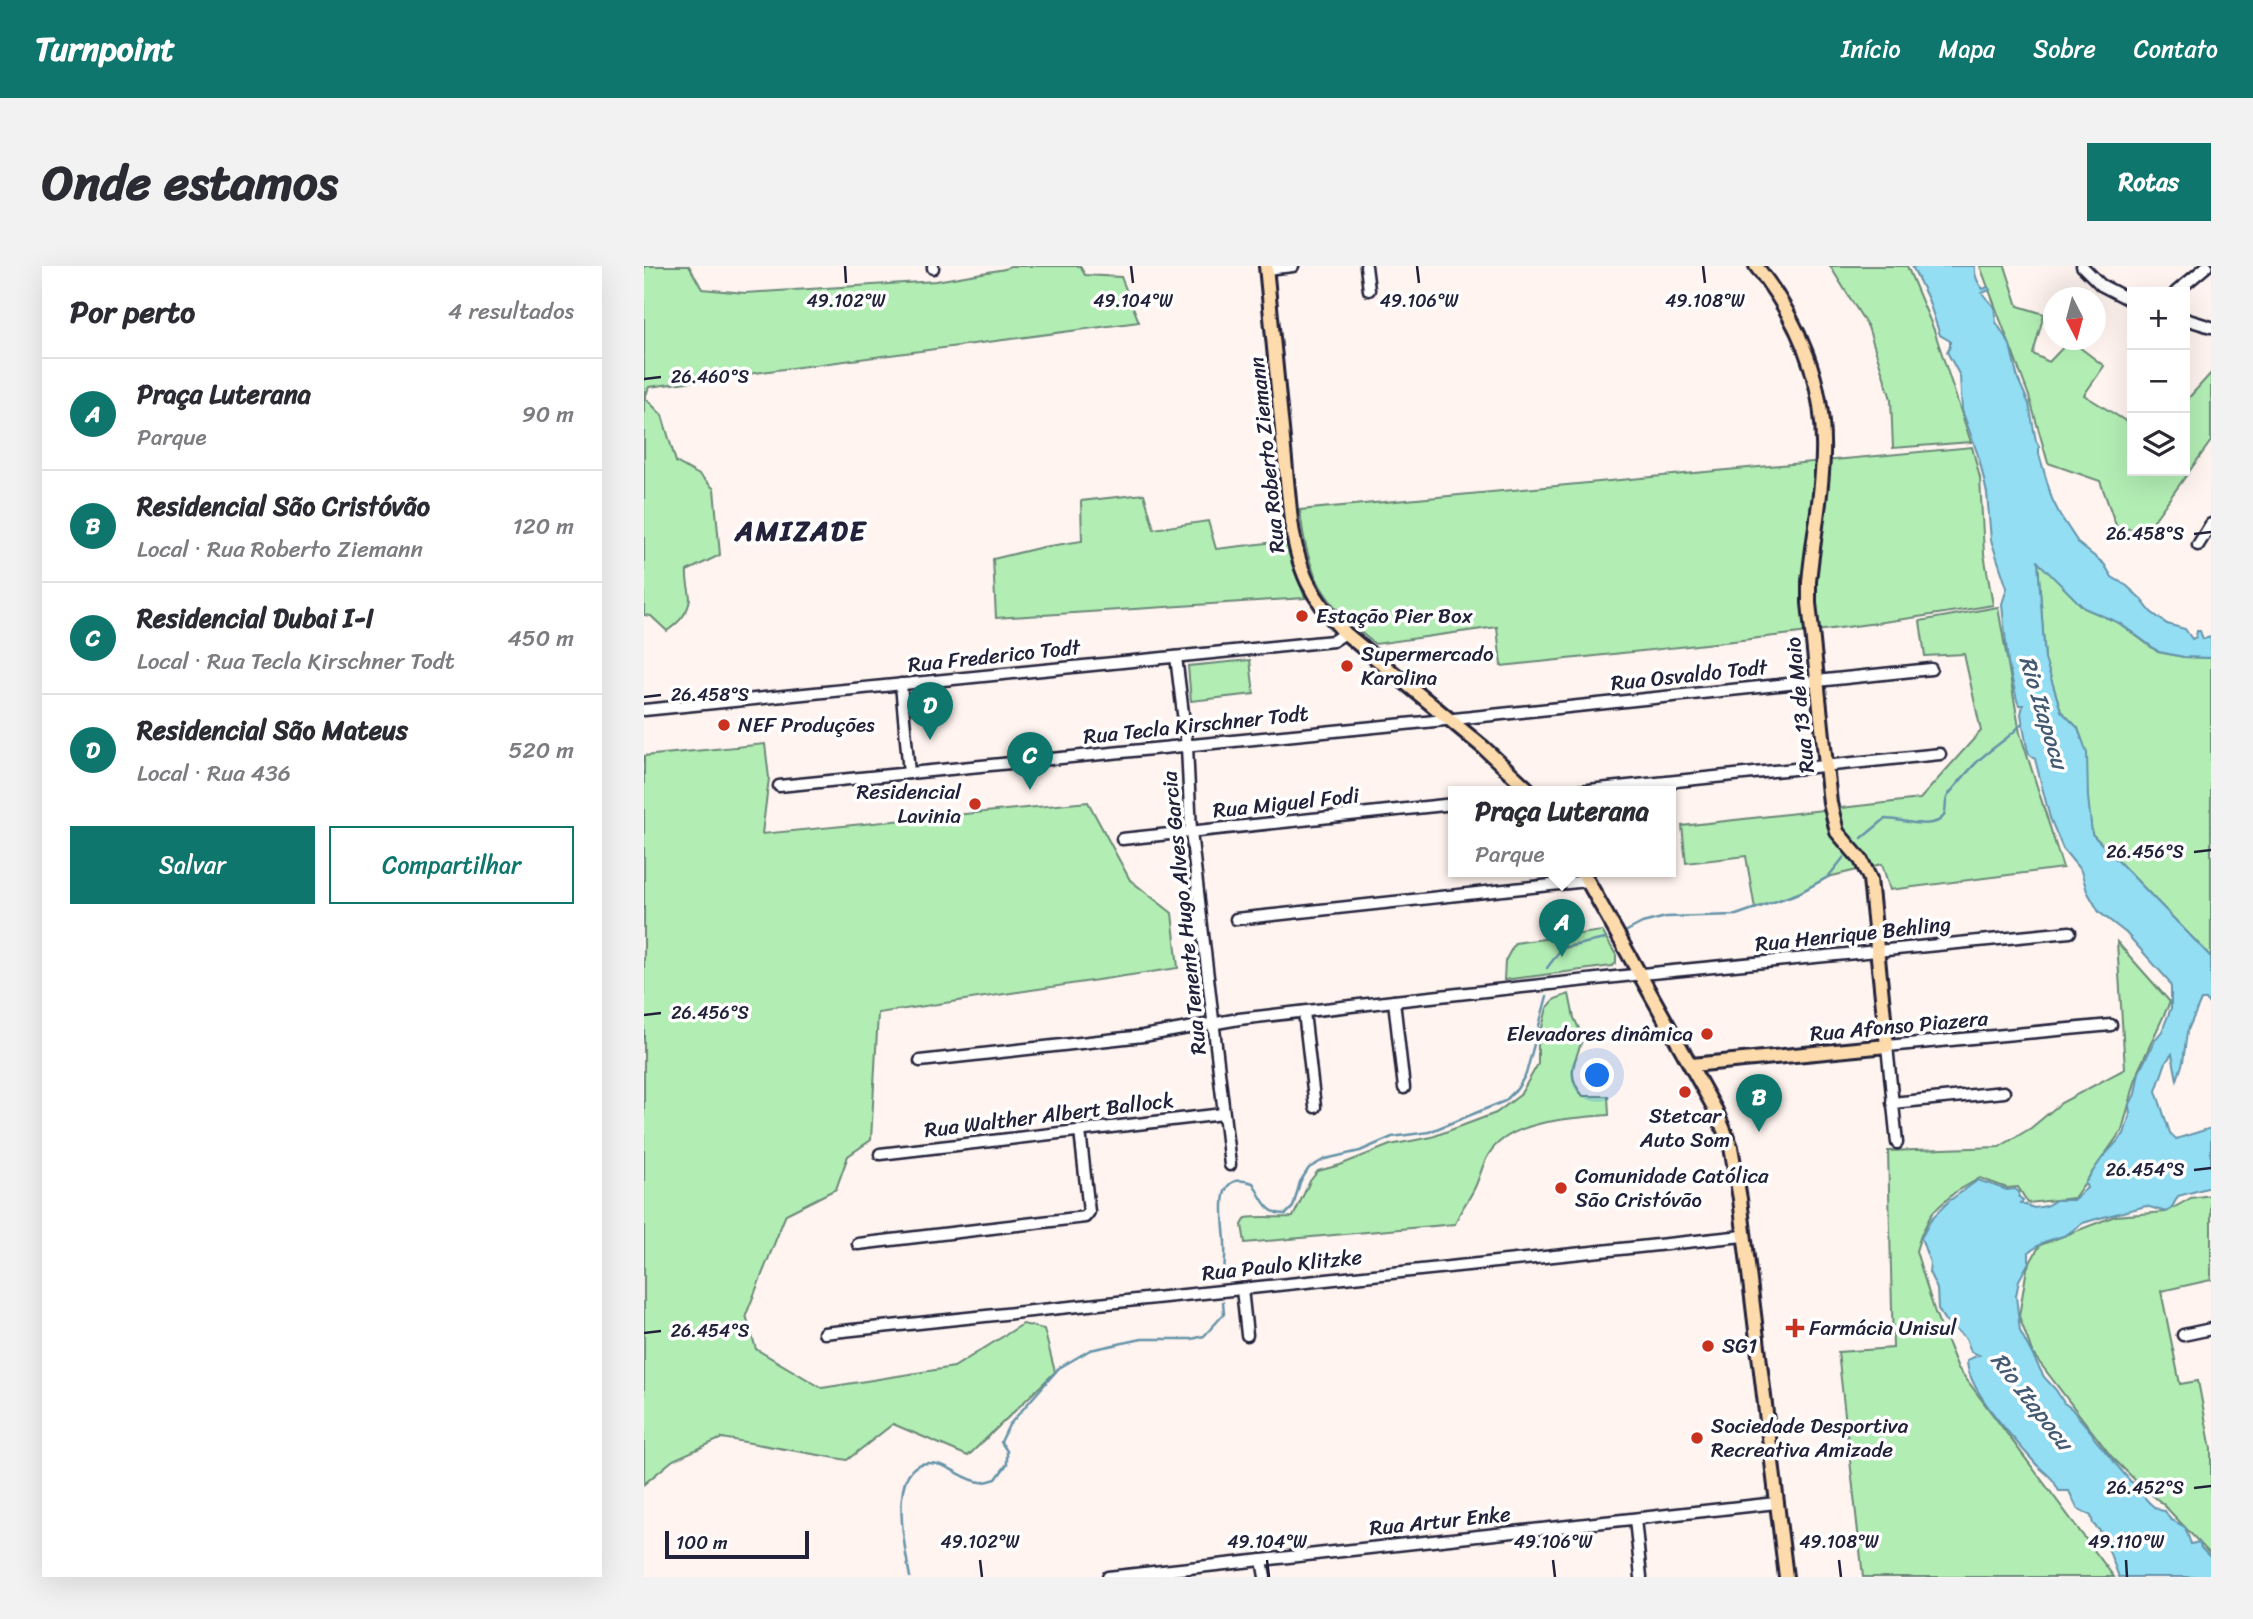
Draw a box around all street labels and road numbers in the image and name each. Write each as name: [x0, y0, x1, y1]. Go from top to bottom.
street label: Rua Roberto Ziemann: [1238, 355, 1296, 555]
street label: Rua Frederico Todt: [906, 628, 1083, 684]
street label: Rua 13 de Maio: [1774, 635, 1826, 775]
street label: Rua Osvaldo Todt: [1609, 648, 1770, 702]
street label: Rua Tecla Kirschner Todt: [1082, 694, 1310, 756]
street label: Rua Tenente Hugo Alves Garcia: [1150, 769, 1218, 1057]
street label: Rua Miguel Fodi: [1211, 776, 1362, 830]
street label: Rua Henrique Behling: [1753, 905, 1953, 963]
street label: Rua Afonso Piazera: [1808, 999, 1990, 1053]
street label: Rua Walther Albert Ballock: [922, 1081, 1176, 1149]
street label: Rua Paulo Klitzke: [1200, 1238, 1364, 1292]
street label: Rua Artur Enke: [1367, 1495, 1513, 1547]

